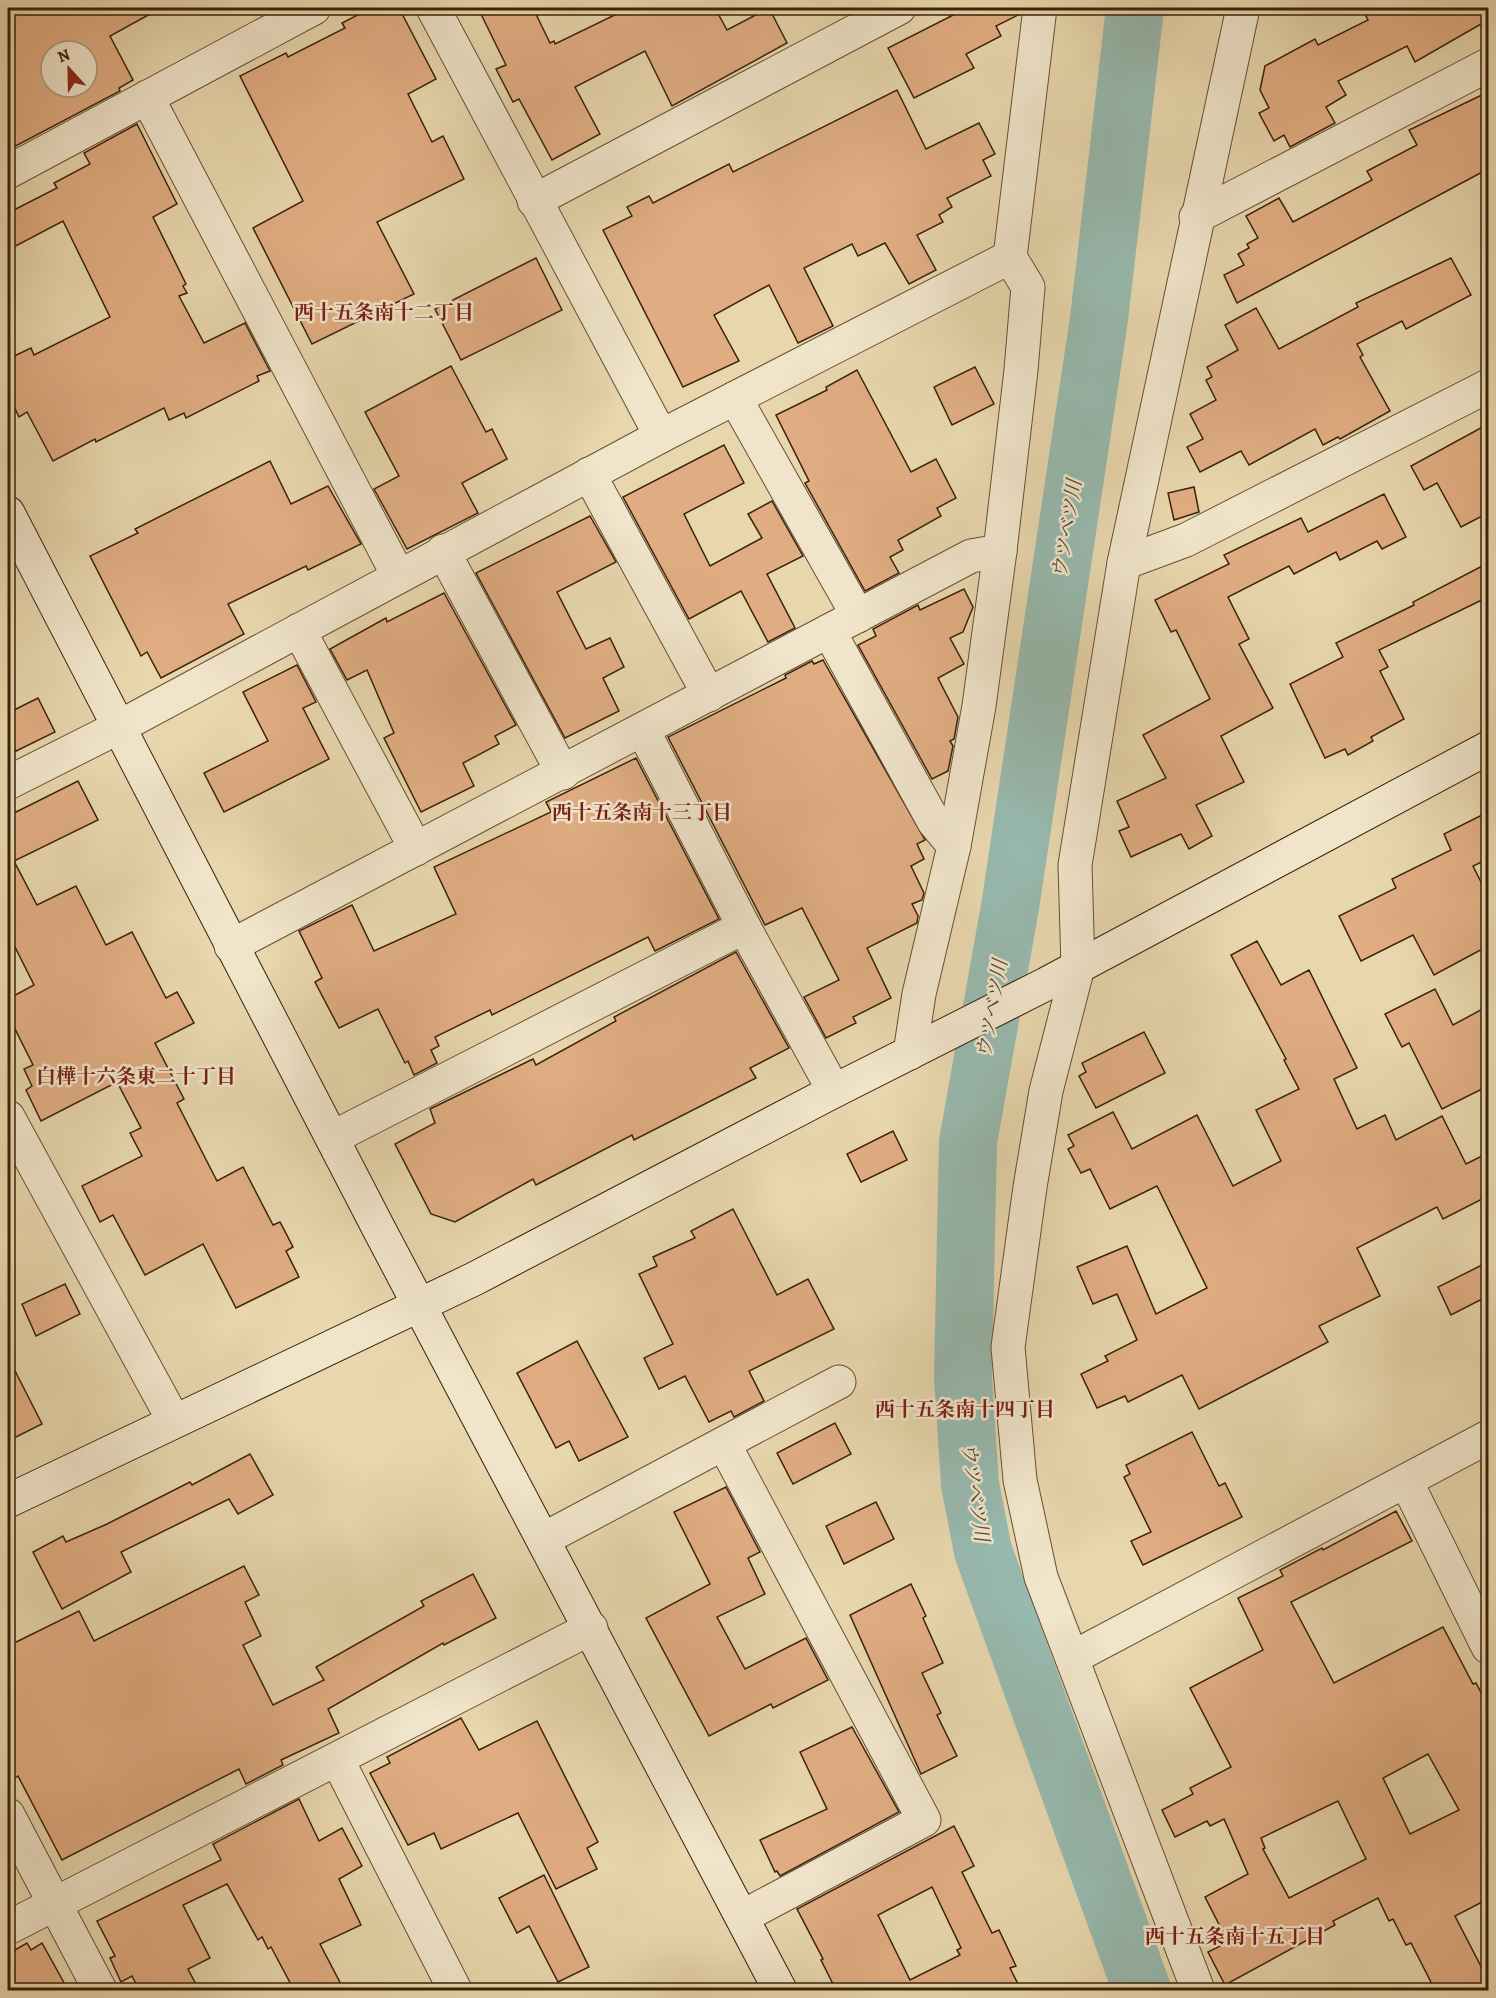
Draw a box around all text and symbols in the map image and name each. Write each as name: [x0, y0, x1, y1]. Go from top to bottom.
north arrow: [39, 39, 99, 99]
text: N: [54, 44, 74, 68]
district label: 西十五条南十二丁目: [294, 299, 474, 326]
water label: ウツベツ川: [1046, 476, 1088, 580]
district label: 西十五条南十三丁目: [552, 799, 732, 826]
water label: ウツベツ川: [970, 955, 1014, 1061]
district label: 白樺十六条東二十丁目: [36, 1063, 236, 1090]
district label: 西十五条南十四丁目: [875, 1396, 1055, 1423]
water label: ウツベツ川: [955, 1441, 996, 1545]
district label: 西十五条南十五丁目: [1145, 1923, 1325, 1950]

